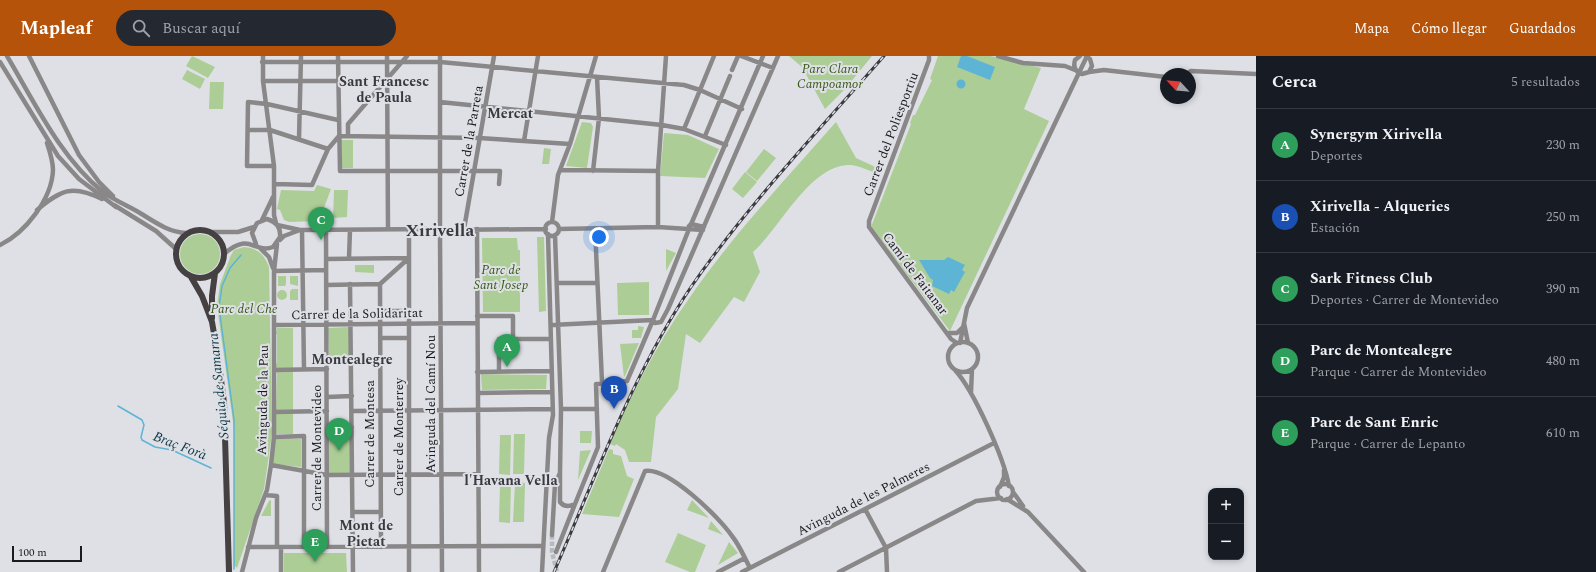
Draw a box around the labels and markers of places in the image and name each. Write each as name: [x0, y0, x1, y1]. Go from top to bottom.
pin: C: [308, 207, 334, 240]
pin: A: [494, 334, 520, 367]
pin: B: [601, 376, 627, 409]
pin: D: [326, 418, 352, 451]
pin: E: [302, 529, 328, 562]

